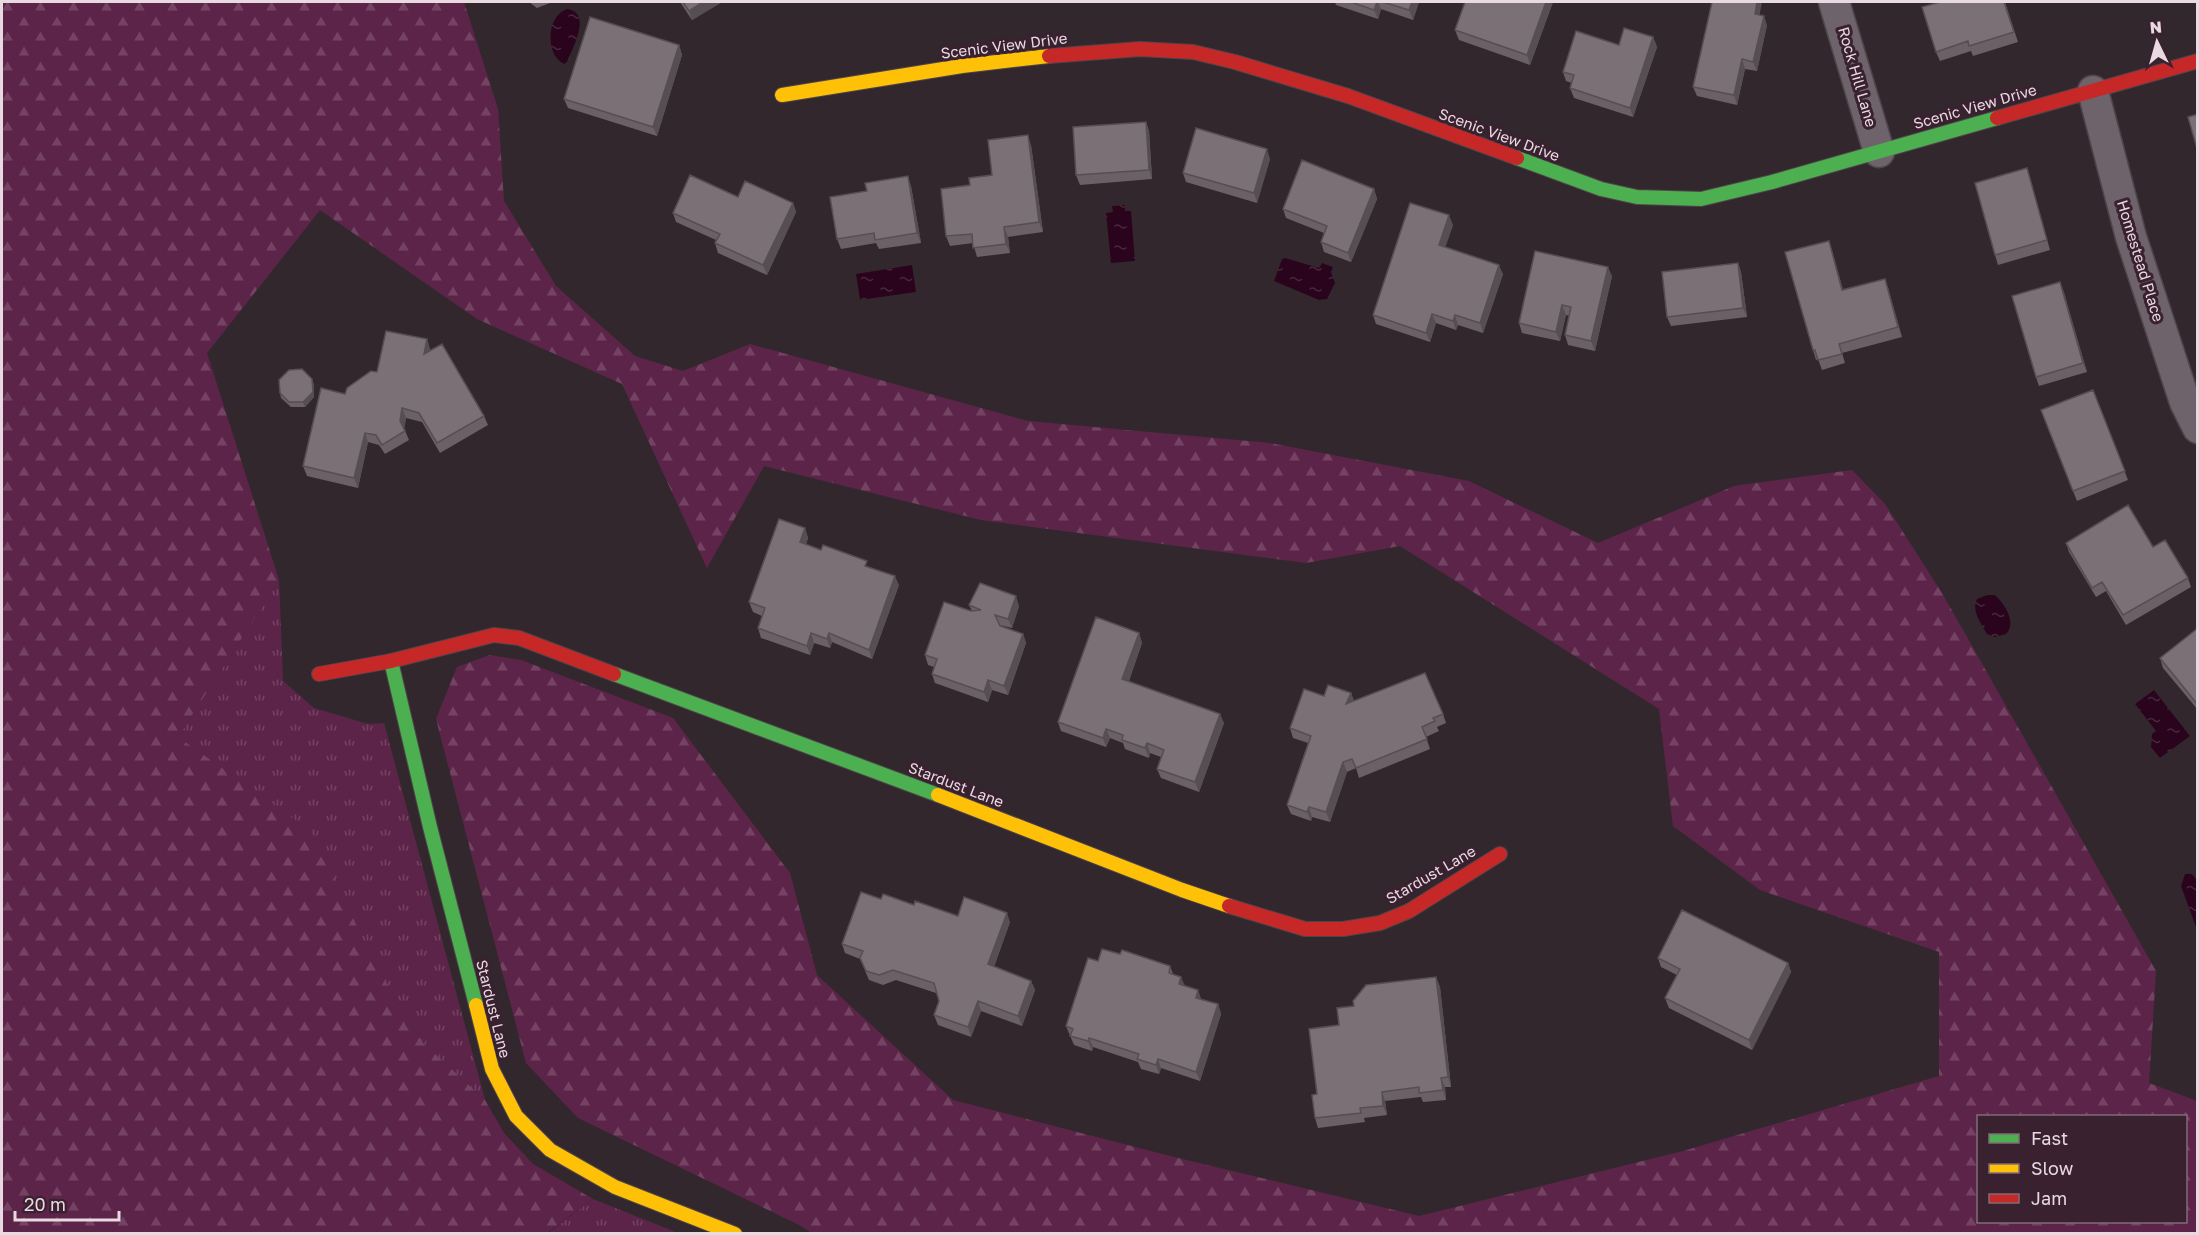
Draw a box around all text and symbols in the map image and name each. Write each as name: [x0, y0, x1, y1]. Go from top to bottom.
north arrow: [2127, 12, 2187, 72]
text: N: [2149, 17, 2163, 38]
street label: Rock Hill Lane: [1835, 25, 1881, 129]
street label: Scenic View Drive: [940, 28, 1068, 62]
street label: Scenic View Drive: [1911, 80, 2039, 132]
street label: Scenic View Drive: [1436, 104, 1563, 164]
street label: Homestead Place: [2114, 198, 2168, 324]
street label: Stardust Lane: [906, 758, 1007, 811]
street label: Stardust Lane: [1382, 841, 1479, 907]
street label: Stardust Lane: [473, 958, 515, 1060]
legend: [1977, 1115, 2187, 1223]
text: Fast: [2031, 1127, 2068, 1149]
text: Slow: [2031, 1157, 2074, 1179]
scale bar: [15, 1184, 118, 1222]
text: Jam: [2031, 1187, 2067, 1209]
text: 20 m: [24, 1193, 66, 1215]

